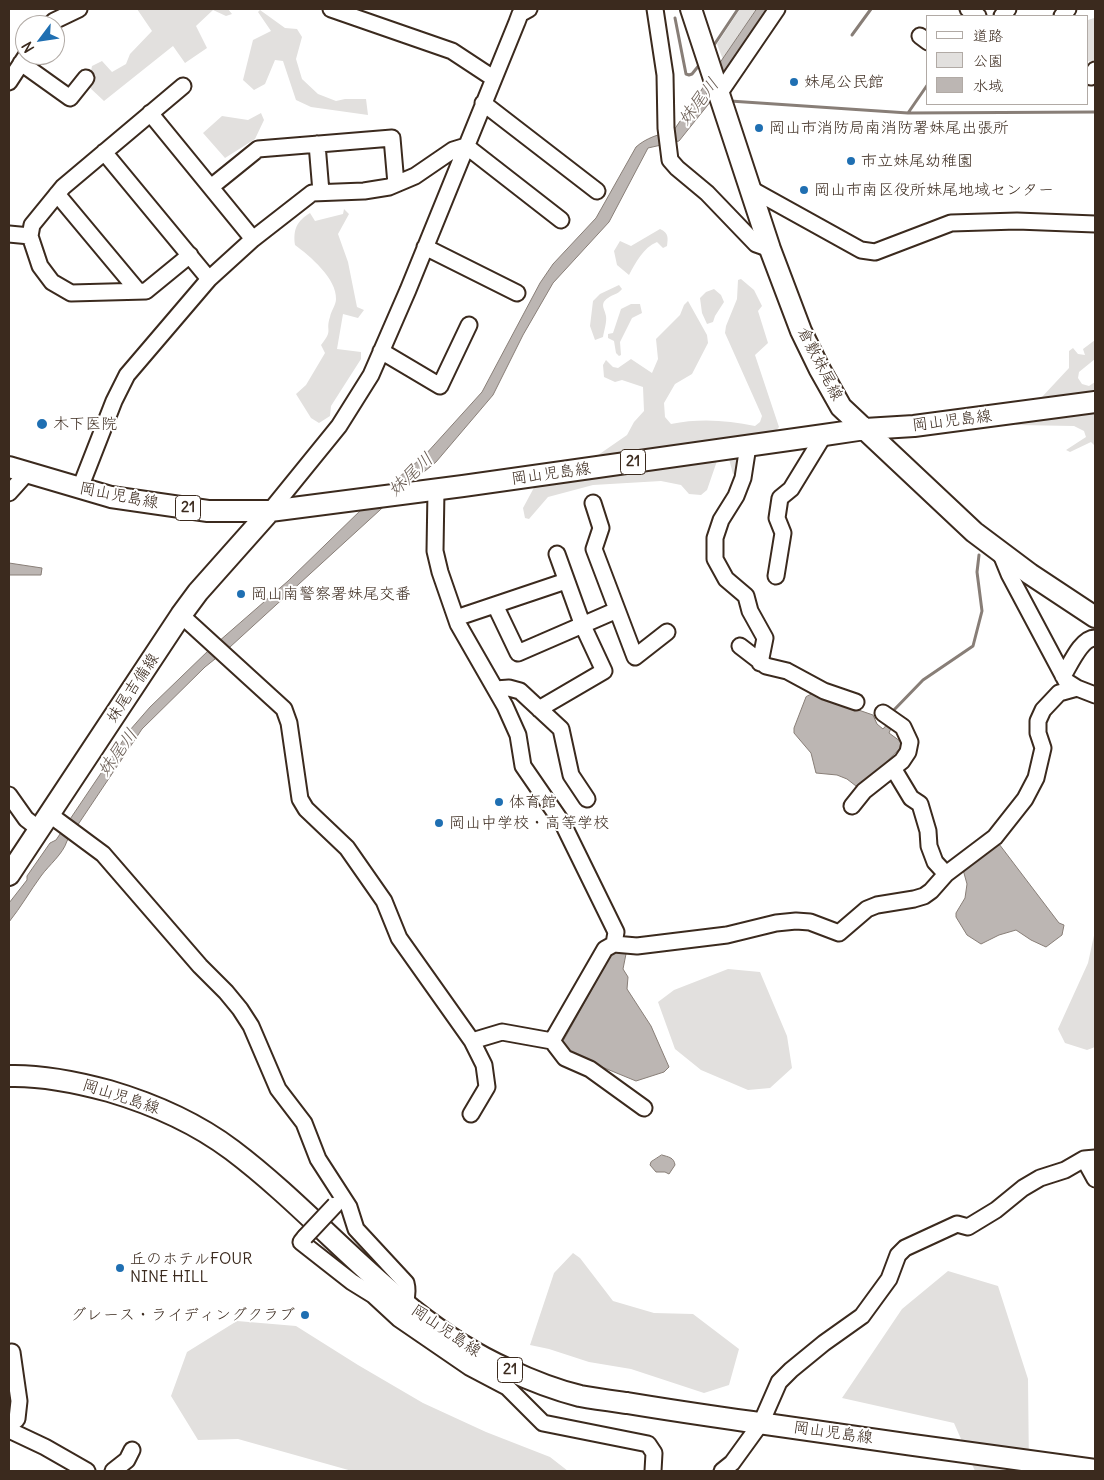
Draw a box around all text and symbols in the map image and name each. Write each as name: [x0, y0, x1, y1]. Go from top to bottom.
north arrow: [15, 15, 65, 65]
legend: [926, 15, 1089, 105]
text: 道路: [973, 26, 1003, 45]
text: N: [18, 38, 38, 56]
text: 公園: [973, 51, 1003, 70]
place label: 妹尾公民館: [804, 72, 884, 92]
water label: 妹尾川: [674, 74, 724, 130]
marker: 妹尾公民館: [788, 76, 800, 88]
text: 水域: [973, 76, 1003, 95]
place label: 岡山市消防局南消防署妹尾出張所: [769, 118, 1009, 138]
marker: 岡山市消防局南消防署妹尾出張所: [753, 122, 765, 134]
place label: 市立妹尾幼稚園: [861, 151, 973, 171]
marker: 市立妹尾幼稚園: [845, 155, 857, 167]
place label: 岡山市南区役所妹尾地域センター: [814, 180, 1054, 200]
marker: 岡山市南区役所妹尾地域センター: [798, 184, 810, 196]
street label: 倉敷妹尾線: [793, 324, 847, 404]
street label: 岡山児島線: [911, 407, 993, 435]
place label: 木下医院: [53, 414, 117, 434]
marker: 木下医院: [35, 417, 49, 431]
water label: 妹尾川: [384, 449, 438, 501]
road number: 21: [620, 450, 646, 474]
street label: 岡山児島線: [510, 459, 592, 489]
street label: 岡山児島線: [78, 479, 160, 513]
road number: 21: [176, 496, 200, 520]
place label: 岡山南警察署妹尾交番: [251, 584, 411, 604]
marker: 岡山南警察署妹尾交番: [235, 588, 247, 600]
street label: 妹尾吉備線: [103, 649, 163, 727]
water label: 妹尾川: [93, 725, 143, 781]
place label: 体育館: [509, 792, 557, 812]
marker: 体育館: [493, 796, 505, 808]
place label: 岡山中学校・高等学校: [449, 813, 609, 833]
marker: 岡山中学校・高等学校: [433, 817, 445, 829]
street label: 岡山児島線: [80, 1076, 162, 1118]
place label: 丘のホテルFOUR NINE HILL: [130, 1249, 252, 1287]
marker: 丘のホテルFOUR NINE HILL: [114, 1262, 126, 1274]
street label: 岡山児島線: [407, 1301, 485, 1361]
place label: グレース・ライディングクラブ: [70, 1305, 295, 1325]
marker: グレース・ライディングクラブ: [299, 1309, 311, 1321]
road number: 21: [498, 1358, 522, 1382]
street label: 岡山児島線: [792, 1418, 874, 1448]

